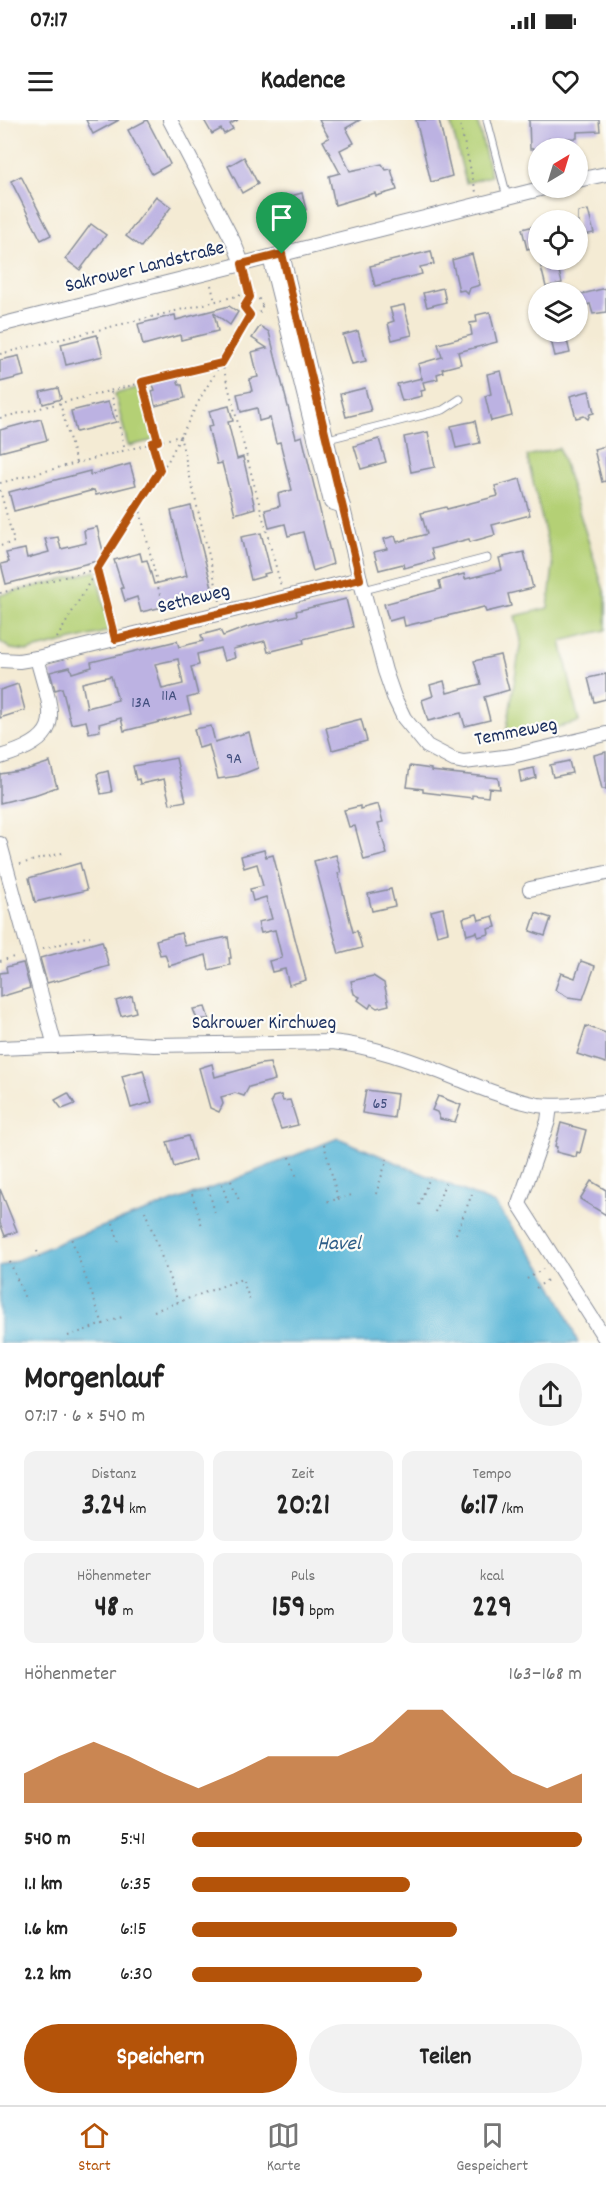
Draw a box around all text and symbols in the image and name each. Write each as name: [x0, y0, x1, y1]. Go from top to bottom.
text: 07:17: [30, 6, 67, 37]
text: Kadence: [261, 62, 345, 101]
icon: menu: [24, 65, 57, 98]
icon: heart: [549, 65, 582, 98]
north arrow: [528, 138, 588, 198]
map controls: [528, 138, 588, 342]
pin: [256, 192, 307, 254]
icon: arrive: [265, 201, 298, 234]
button: locate: [528, 210, 588, 270]
street label: Sakrower Landstraße: [62, 235, 228, 301]
button: layers: [528, 282, 588, 342]
street label: Setheweg: [155, 578, 233, 622]
house number: 11A: [161, 685, 177, 708]
house number: 13A: [131, 692, 151, 715]
street label: Temmeweg: [472, 711, 560, 755]
house number: 9A: [226, 748, 242, 771]
street label: Sakrower Kirchweg: [192, 1010, 336, 1038]
house number: 65: [372, 1093, 388, 1116]
water label: Havel: [317, 1230, 363, 1260]
text: Morgenlauf: [24, 1357, 164, 1404]
button: share: [519, 1363, 582, 1426]
text: 07:17 · 6 × 540 m: [24, 1403, 145, 1431]
text: Distanz: [92, 1463, 136, 1486]
text: Zeit: [292, 1463, 314, 1486]
text: Tempo: [473, 1463, 511, 1486]
text: 3.24: [81, 1486, 125, 1529]
text: 20:21: [276, 1486, 330, 1529]
text: 6:17: [460, 1486, 498, 1529]
text: km: [125, 1498, 147, 1521]
text: /km: [498, 1498, 524, 1521]
text: Höhenmeter: [77, 1565, 151, 1588]
text: Puls: [291, 1565, 315, 1588]
text: kcal: [480, 1565, 504, 1588]
text: 48: [94, 1588, 119, 1631]
text: 159: [271, 1588, 306, 1631]
text: 229: [472, 1588, 512, 1631]
text: m: [119, 1600, 134, 1623]
text: bpm: [306, 1600, 335, 1623]
text: Höhenmeter: [24, 1661, 116, 1689]
text: 163–168 m: [509, 1661, 582, 1689]
text: 540 m: [24, 1826, 71, 1854]
text: 5:41: [120, 1826, 145, 1854]
text: 1.1 km: [24, 1871, 63, 1899]
text: 6:35: [120, 1871, 151, 1899]
text: 1.6 km: [24, 1916, 68, 1944]
text: 6:15: [120, 1916, 147, 1944]
text: 2.2 km: [24, 1961, 71, 1989]
text: 6:30: [120, 1961, 153, 1989]
button: Speichern: [24, 2024, 297, 2093]
button: Teilen: [309, 2024, 582, 2093]
tab: Start: [78, 2119, 111, 2178]
tab: Karte: [267, 2119, 300, 2178]
tab: Gespeichert: [456, 2119, 528, 2178]

